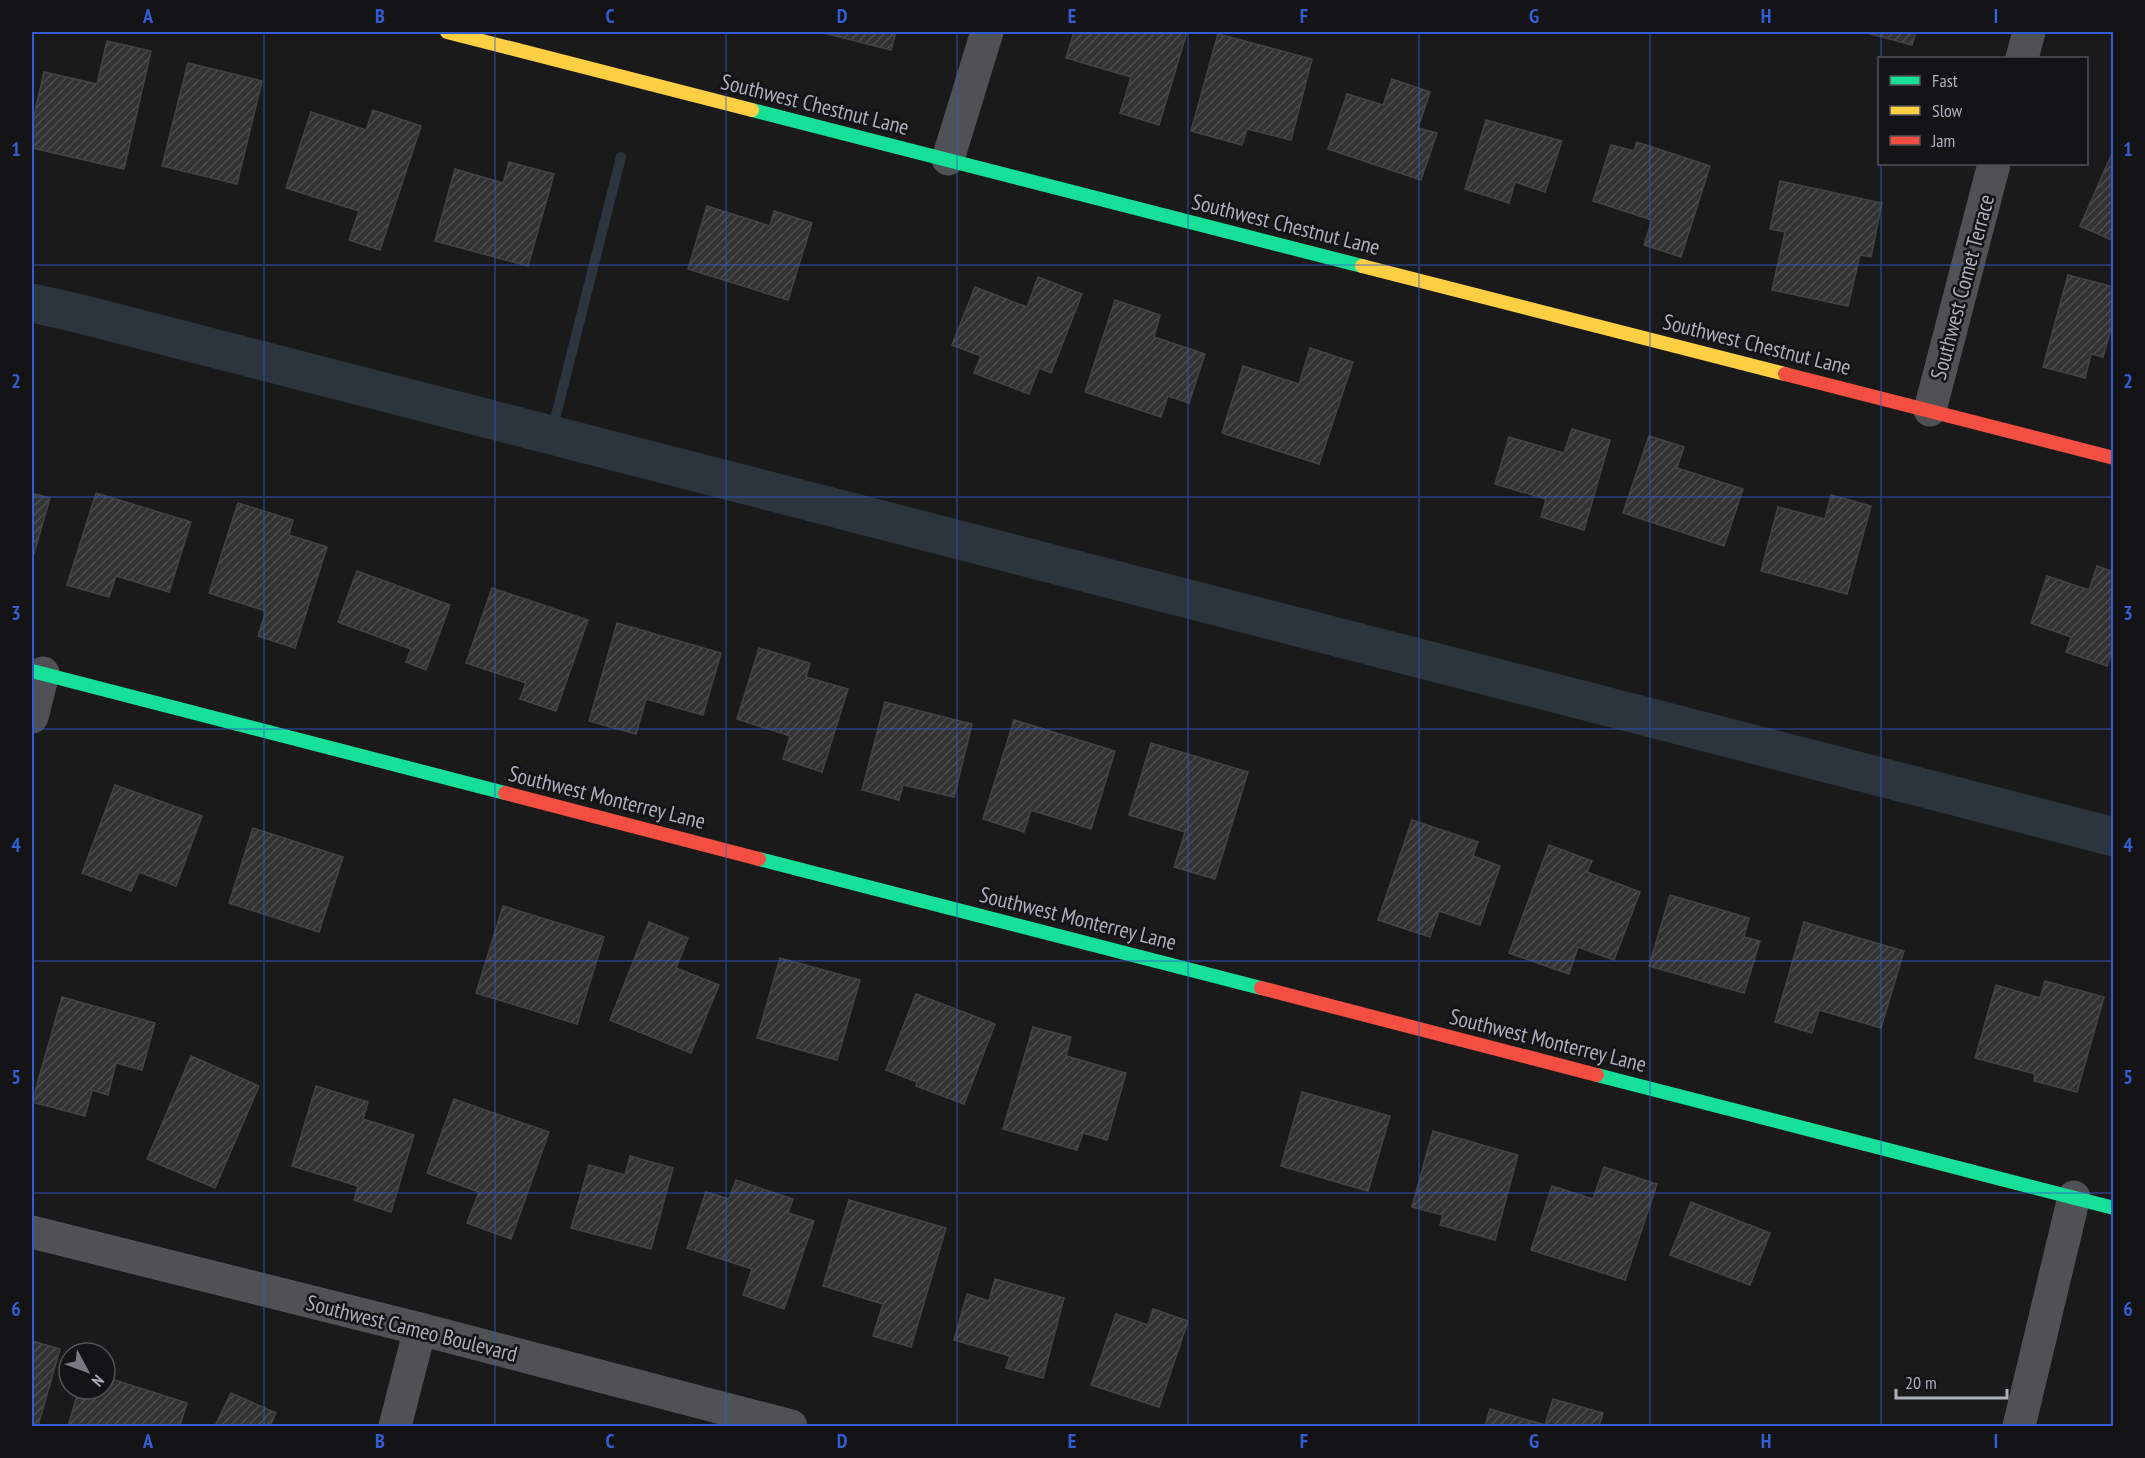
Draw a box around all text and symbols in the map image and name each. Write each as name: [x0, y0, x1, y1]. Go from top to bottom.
text: A: [142, 3, 154, 29]
text: B: [375, 3, 385, 29]
text: C: [605, 3, 615, 29]
text: D: [837, 3, 848, 29]
text: E: [1068, 3, 1076, 29]
text: F: [1300, 3, 1308, 29]
text: G: [1529, 3, 1539, 29]
text: H: [1761, 3, 1771, 29]
text: I: [1994, 3, 1998, 29]
legend: [1878, 57, 2088, 165]
street label: Southwest Chestnut Lane: [718, 67, 912, 141]
text: Fast: [1932, 69, 1958, 92]
text: Slow: [1932, 99, 1963, 122]
text: Jam: [1931, 129, 1955, 152]
text: 1: [11, 136, 21, 162]
text: 1: [2123, 136, 2133, 162]
street label: Southwest Chestnut Lane: [1189, 187, 1383, 261]
street label: Southwest Comet Terrace: [1924, 191, 2000, 383]
street label: Southwest Chestnut Lane: [1660, 307, 1854, 381]
text: 2: [11, 368, 21, 394]
text: 2: [2123, 368, 2133, 394]
text: 3: [11, 600, 21, 626]
text: 3: [2123, 600, 2133, 626]
street label: Southwest Monterrey Lane: [506, 759, 708, 835]
text: 4: [11, 832, 21, 858]
text: 4: [2123, 832, 2133, 858]
street label: Southwest Monterrey Lane: [977, 880, 1179, 956]
street label: Southwest Monterrey Lane: [1447, 1002, 1649, 1078]
text: 5: [11, 1064, 21, 1090]
text: 5: [2123, 1064, 2133, 1090]
street label: Southwest Cameo Boulevard: [304, 1288, 520, 1368]
text: 6: [11, 1296, 21, 1322]
text: 6: [2123, 1296, 2133, 1322]
north arrow: [57, 1341, 117, 1401]
scale bar: [1896, 1362, 2007, 1400]
text: N: [88, 1371, 109, 1391]
text: 20 m: [1905, 1371, 1937, 1394]
text: A: [142, 1428, 154, 1454]
text: B: [375, 1428, 385, 1454]
text: C: [605, 1428, 615, 1454]
text: D: [837, 1428, 848, 1454]
text: E: [1068, 1428, 1076, 1454]
text: F: [1300, 1428, 1308, 1454]
text: G: [1529, 1428, 1539, 1454]
text: H: [1761, 1428, 1771, 1454]
text: I: [1994, 1428, 1998, 1454]

